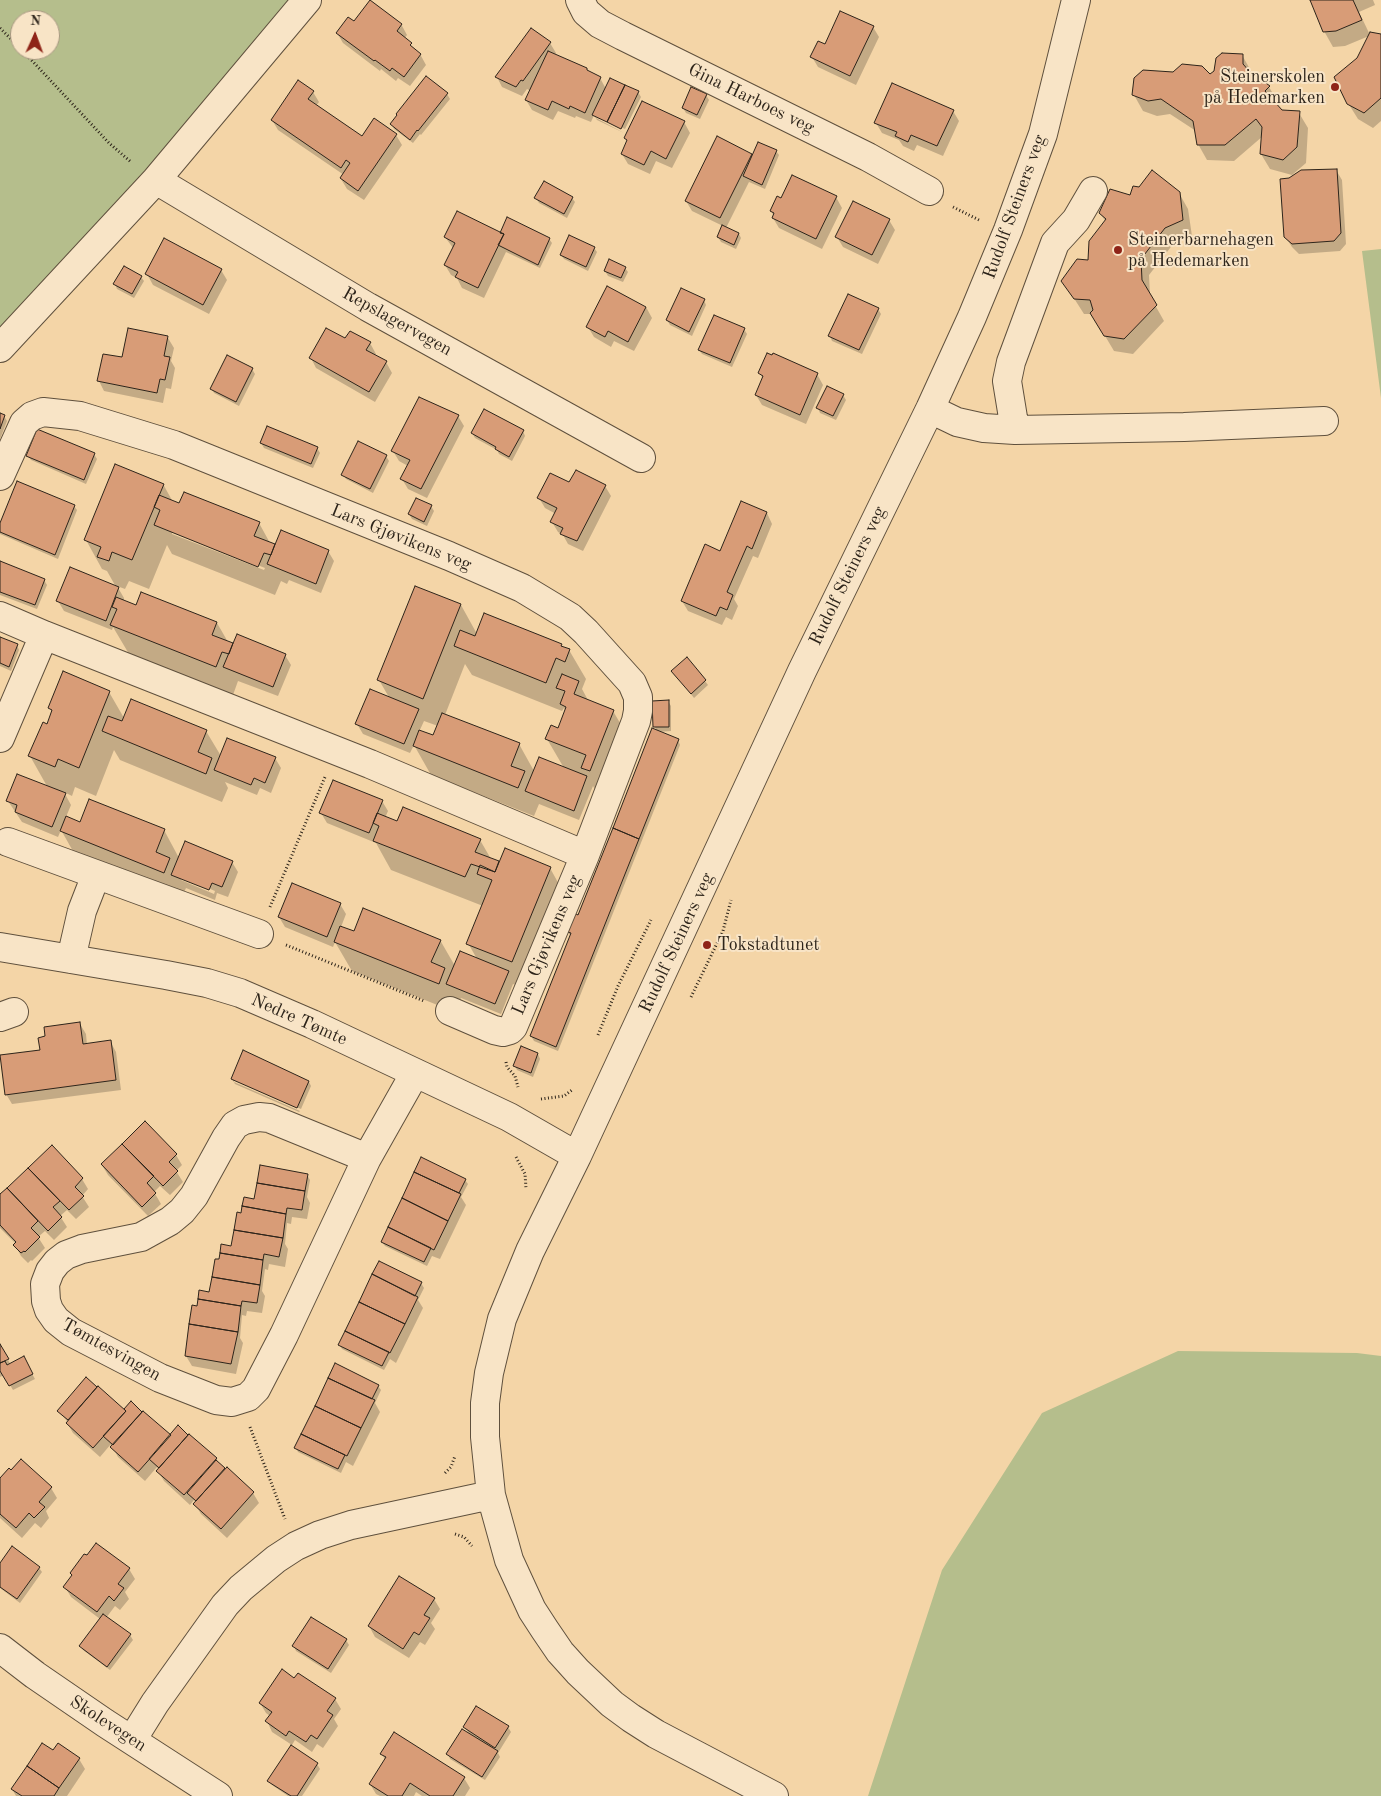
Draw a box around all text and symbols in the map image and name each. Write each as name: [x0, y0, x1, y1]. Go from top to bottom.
north arrow: [10, 10, 60, 60]
text: N: [30, 14, 41, 28]
street label: Gina Harboes veg: [684, 59, 818, 139]
place label: Steinerskolen på Hedemarken: [1204, 66, 1325, 108]
marker: Steinerskolen på Hedemarken: [1329, 81, 1341, 93]
street label: Rudolf Steiners veg: [979, 132, 1051, 282]
place label: Steinerbarnehagen på Hedemarken: [1128, 229, 1274, 272]
marker: Steinerbarnehagen på Hedemarken: [1112, 244, 1124, 256]
street label: Repslagervegen: [338, 283, 456, 361]
street label: Lars Gjøvikens veg: [327, 500, 475, 576]
street label: Rudolf Steiners veg: [805, 503, 891, 649]
street label: Rudolf Steiners veg: [635, 869, 719, 1017]
street label: Lars Gjøvikens veg: [508, 872, 586, 1018]
place label: Tokstadtunet: [717, 934, 820, 956]
marker: Tokstadtunet: [701, 939, 713, 951]
street label: Nedre Tømte: [248, 989, 350, 1051]
street label: Tømtesvingen: [58, 1314, 164, 1386]
street label: Skolevegen: [66, 1691, 150, 1757]

